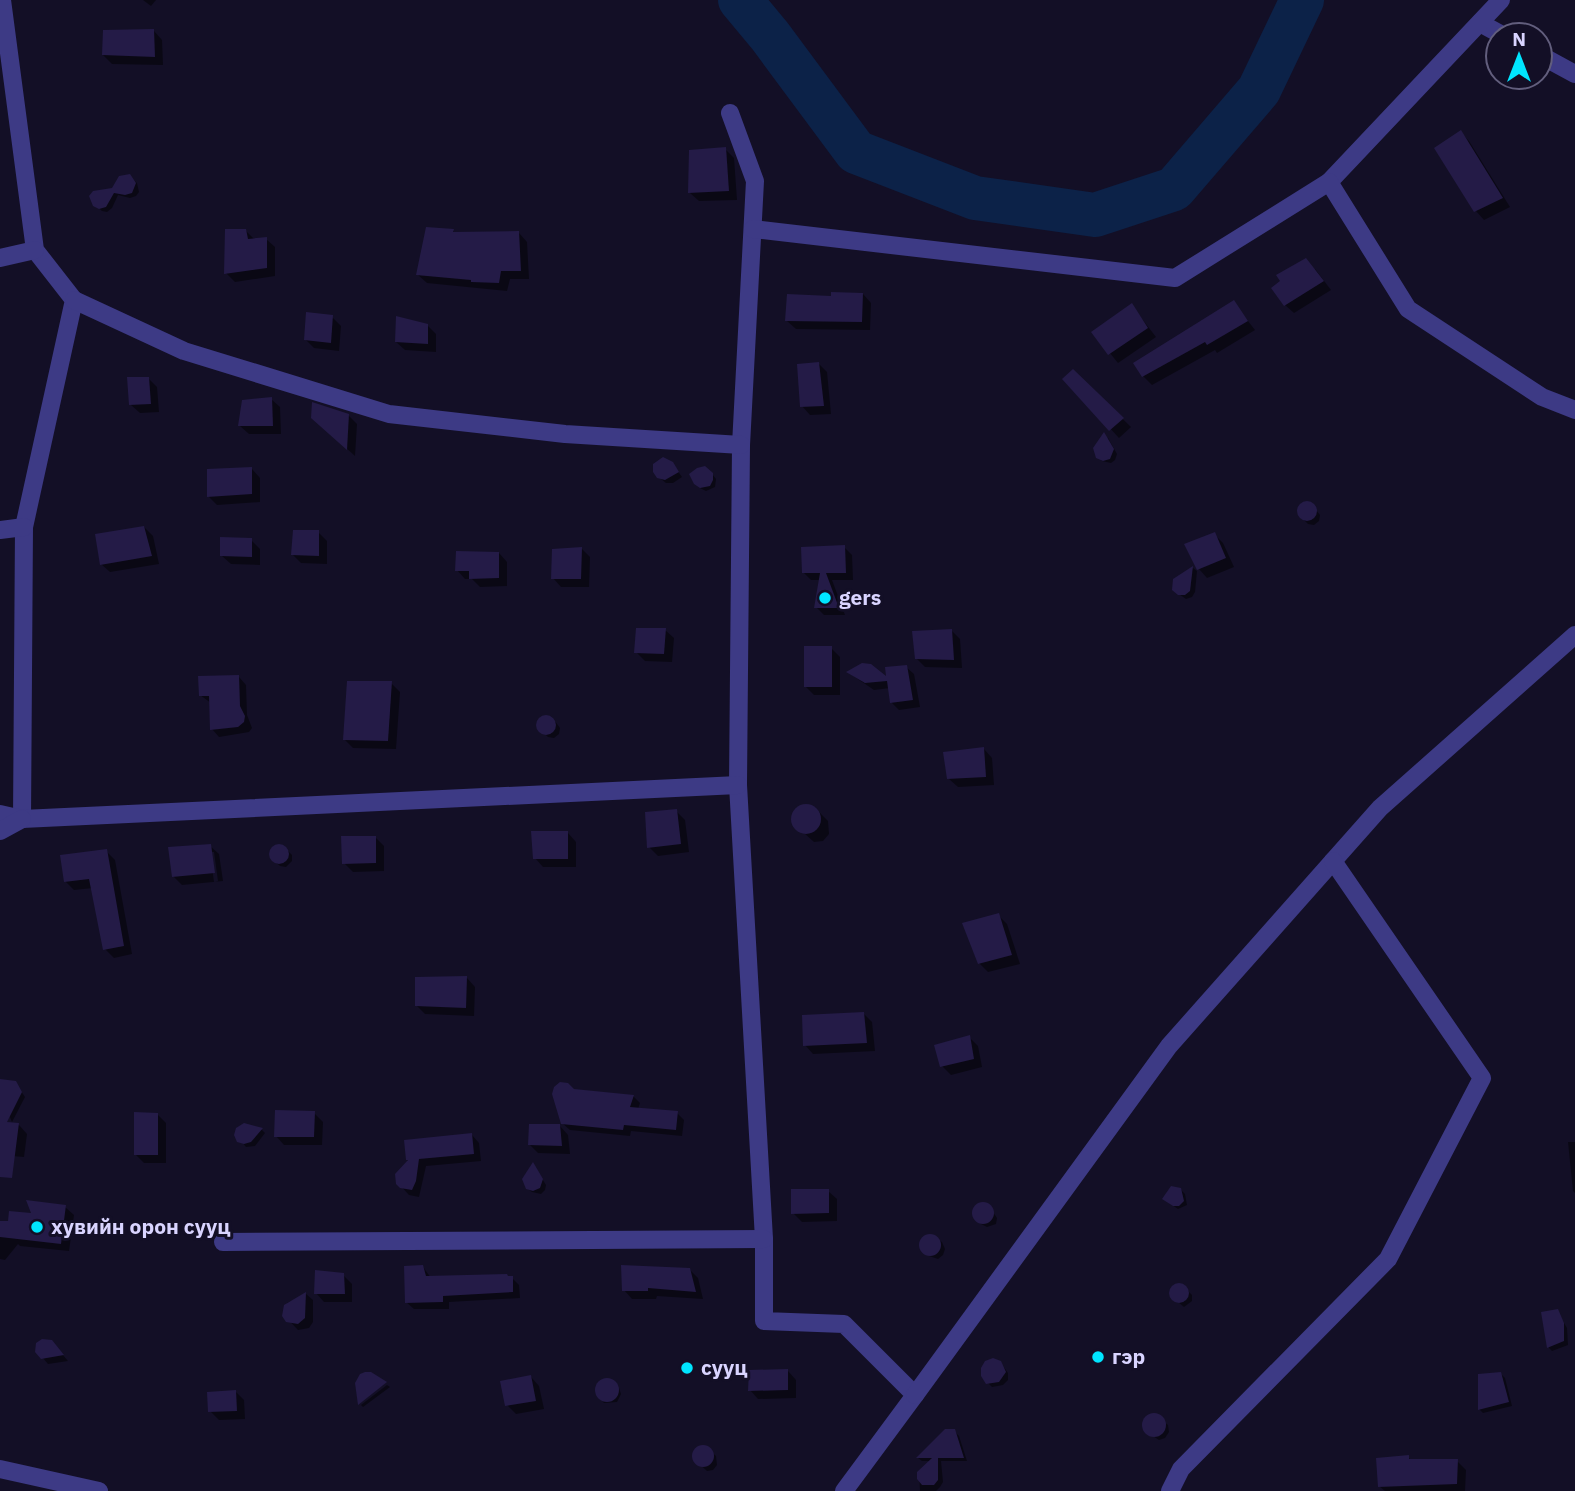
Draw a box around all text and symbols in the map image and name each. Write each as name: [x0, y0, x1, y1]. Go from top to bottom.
north arrow: [1484, 21, 1554, 91]
text: N: [1512, 27, 1526, 51]
place label: gers: [839, 583, 881, 611]
marker: gers: [817, 590, 833, 606]
place label: хувийн орон сууц: [51, 1212, 230, 1240]
marker: хувийн орон сууц: [29, 1219, 45, 1235]
place label: гэр: [1112, 1342, 1145, 1370]
marker: гэр: [1090, 1349, 1106, 1365]
place label: сууц: [701, 1353, 748, 1381]
marker: сууц: [679, 1360, 695, 1376]

